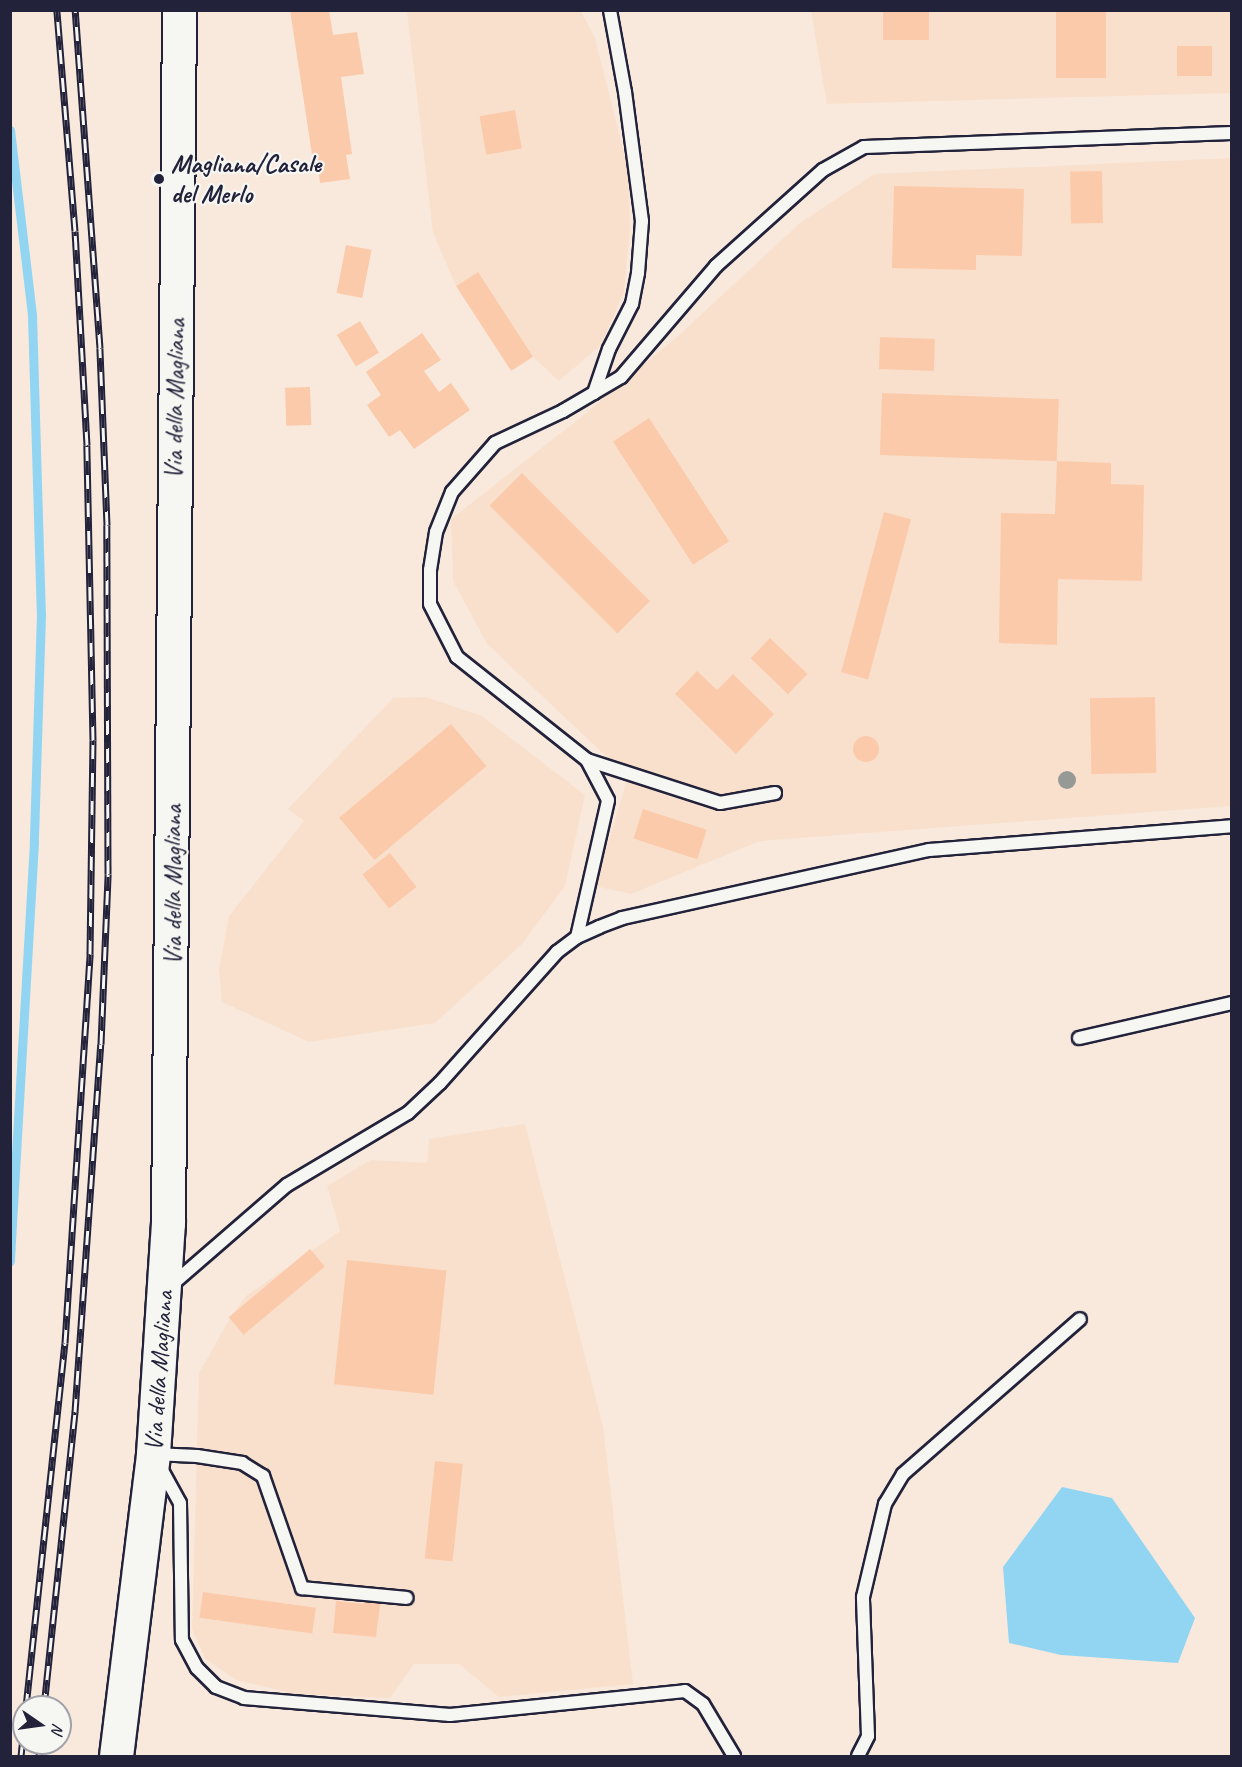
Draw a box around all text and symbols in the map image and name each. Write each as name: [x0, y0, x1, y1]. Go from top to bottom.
place label: Magliana/Casale del Merlo: [171, 148, 321, 210]
marker: Magliana/Casale del Merlo: [152, 172, 166, 186]
street label: Via della Magliana: [158, 318, 192, 480]
street label: Via della Magliana: [157, 805, 189, 965]
street label: Via della Magliana: [138, 1290, 180, 1452]
north arrow: [12, 1695, 72, 1755]
text: N: [47, 1722, 68, 1736]

